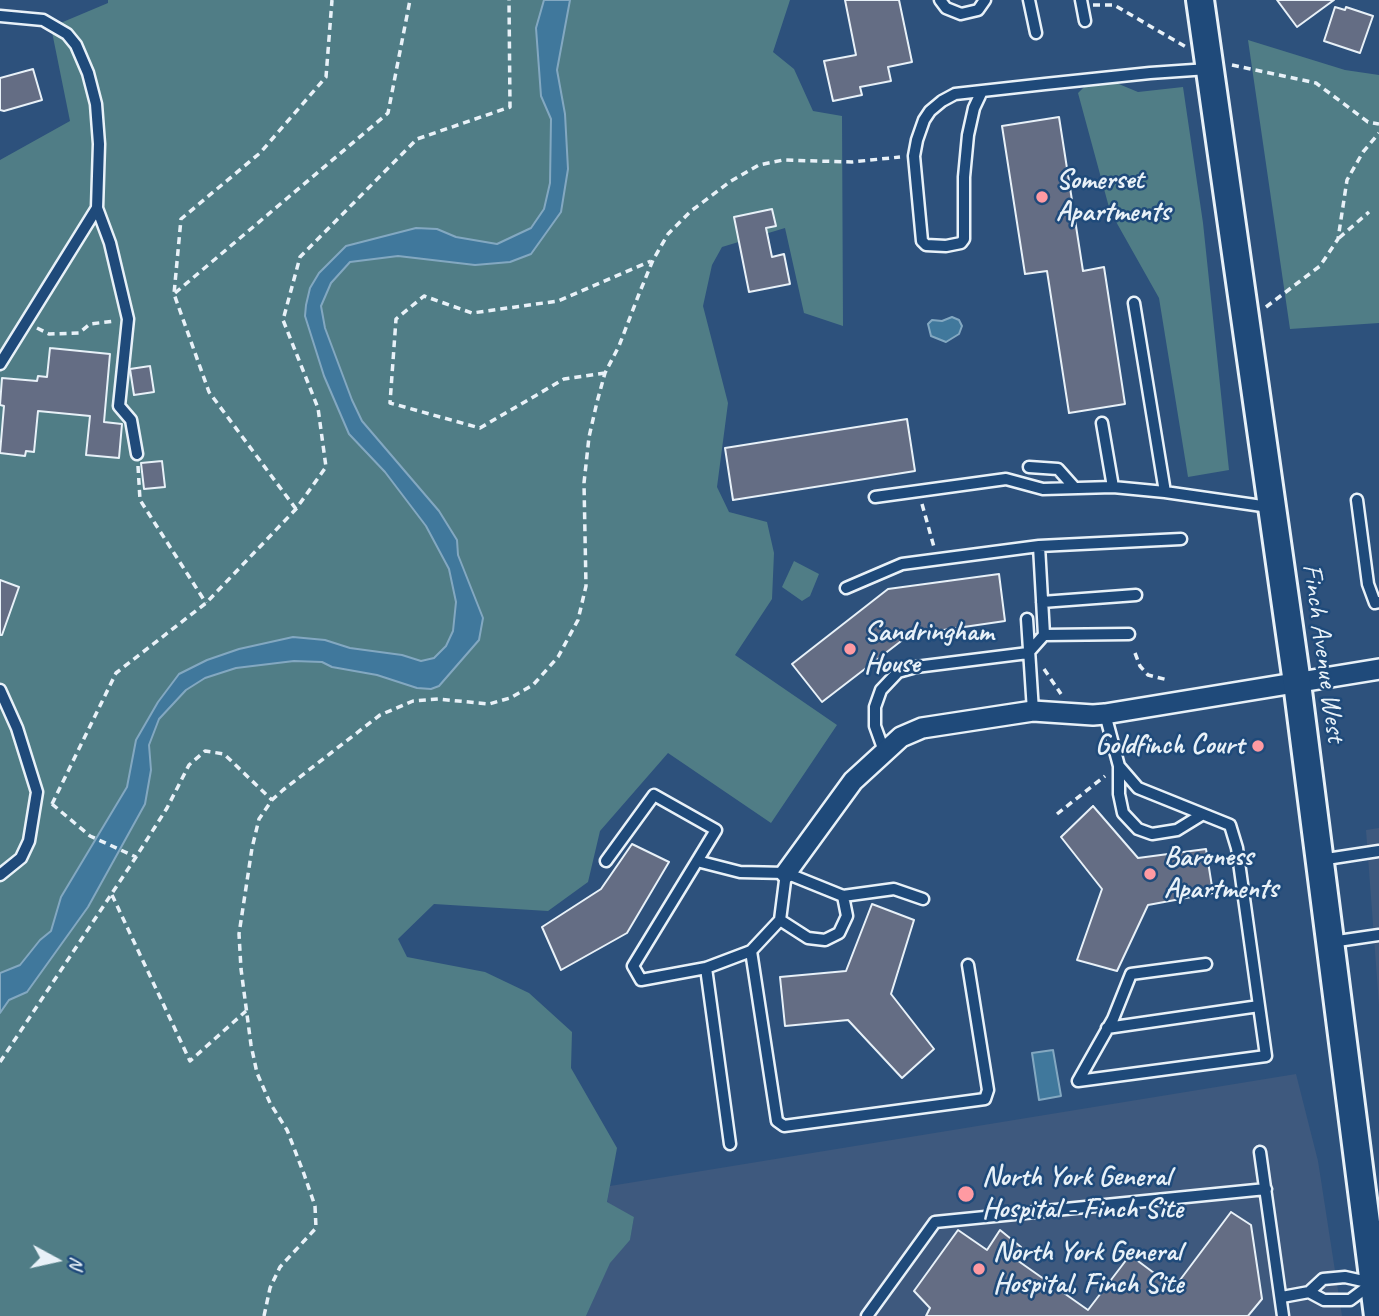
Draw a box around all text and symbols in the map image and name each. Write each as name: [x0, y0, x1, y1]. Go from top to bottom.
place label: Somerset Apartments: [1056, 164, 1170, 230]
marker: Somerset Apartments: [1034, 189, 1050, 205]
street label: Finch Avenue West: [1294, 562, 1352, 744]
place label: Sandringham House: [864, 616, 993, 682]
marker: Sandringham House: [842, 641, 858, 657]
place label: Goldfinch Court: [1095, 729, 1244, 763]
marker: Goldfinch Court: [1250, 738, 1266, 754]
place label: Baroness Apartments: [1164, 841, 1278, 907]
marker: Baroness Apartments: [1142, 866, 1158, 882]
place label: North York General Hospital - Finch Site: [982, 1161, 1183, 1227]
marker: North York General Hospital - Finch Site: [956, 1184, 976, 1204]
north arrow: [21, 1225, 91, 1295]
place label: North York General Hospital, Finch Site: [993, 1236, 1183, 1302]
text: N: [64, 1255, 89, 1270]
marker: North York General Hospital, Finch Site: [971, 1261, 987, 1277]

